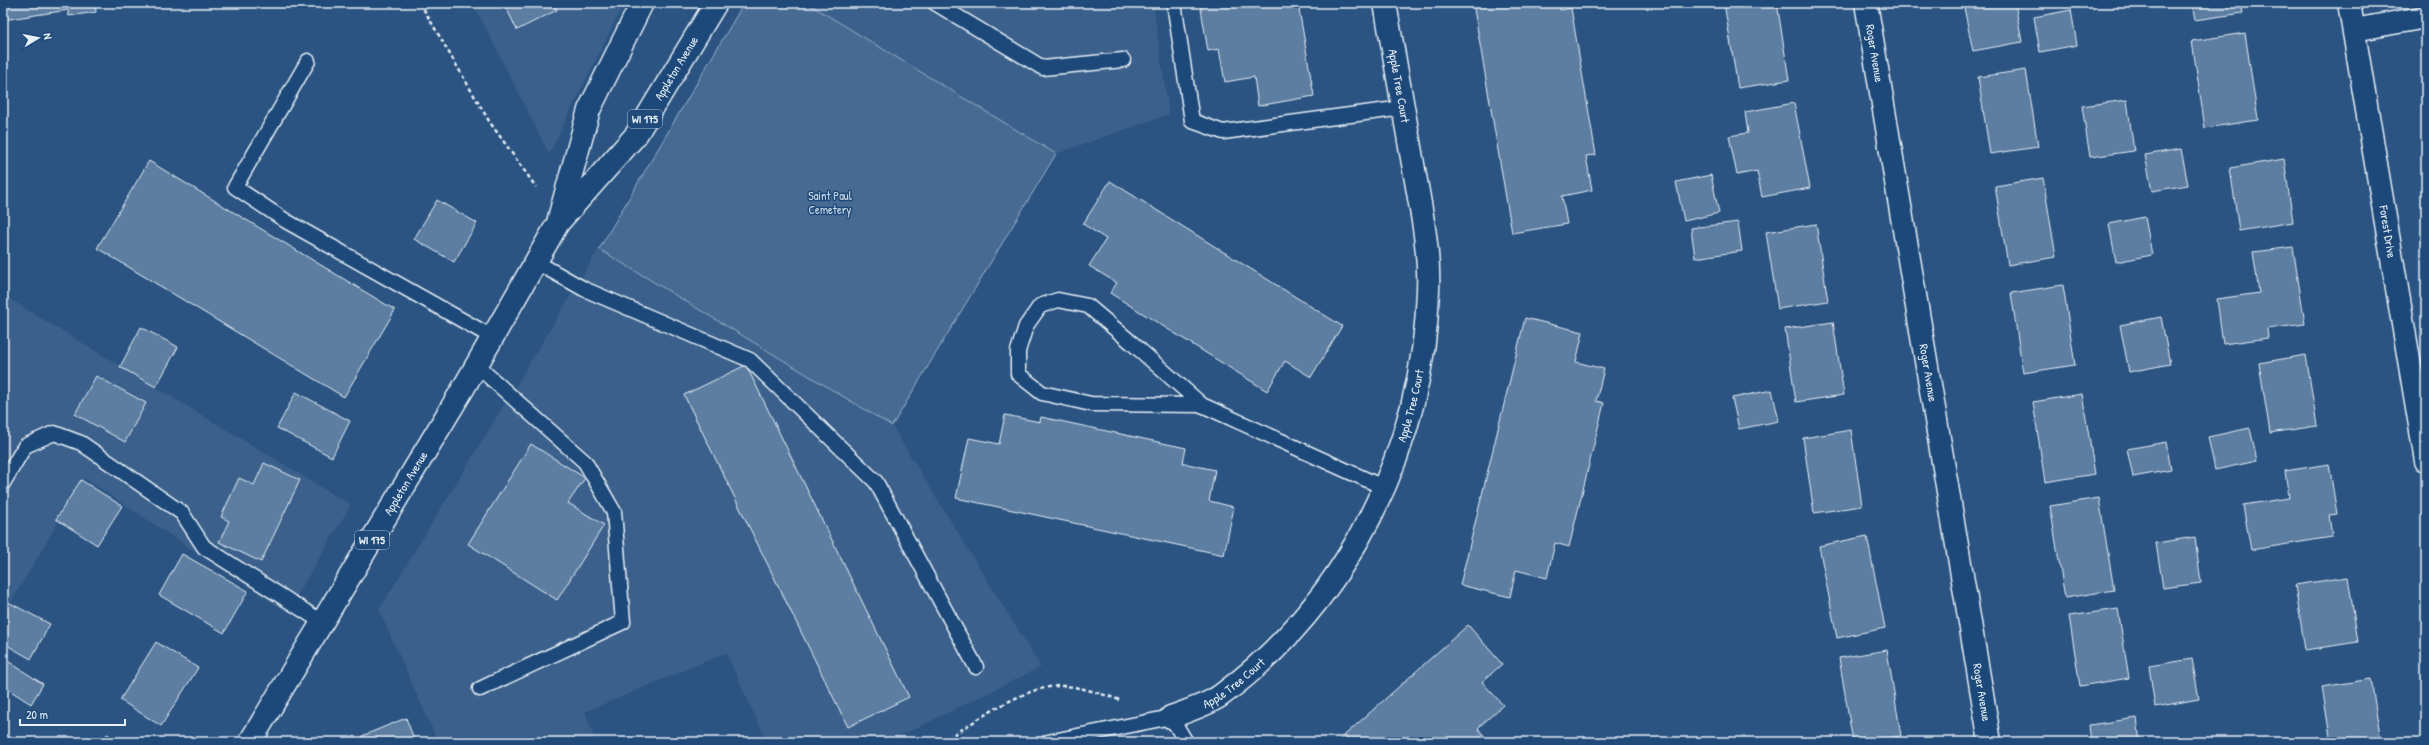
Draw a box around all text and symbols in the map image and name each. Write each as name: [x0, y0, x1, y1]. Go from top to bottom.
north arrow: [18, 18, 58, 58]
street label: Roger Avenue: [1862, 23, 1888, 84]
text: N: [40, 32, 55, 41]
street label: Appleton Avenue: [650, 33, 702, 103]
street label: Apple Tree Court: [1385, 48, 1414, 125]
road number: WI 175: [628, 110, 662, 128]
park label: Saint Paul Cemetery: [808, 187, 853, 218]
street label: Forest Drive: [2375, 203, 2401, 259]
street label: Roger Avenue: [1915, 343, 1942, 403]
street label: Apple Tree Court: [1393, 367, 1428, 444]
street label: Appleton Avenue: [380, 448, 431, 518]
road number: WI 175: [355, 531, 389, 549]
street label: Apple Tree Court: [1200, 653, 1269, 712]
street label: Roger Avenue: [1969, 662, 1995, 723]
scale bar: [20, 701, 125, 727]
text: 20 m: [26, 706, 48, 723]

